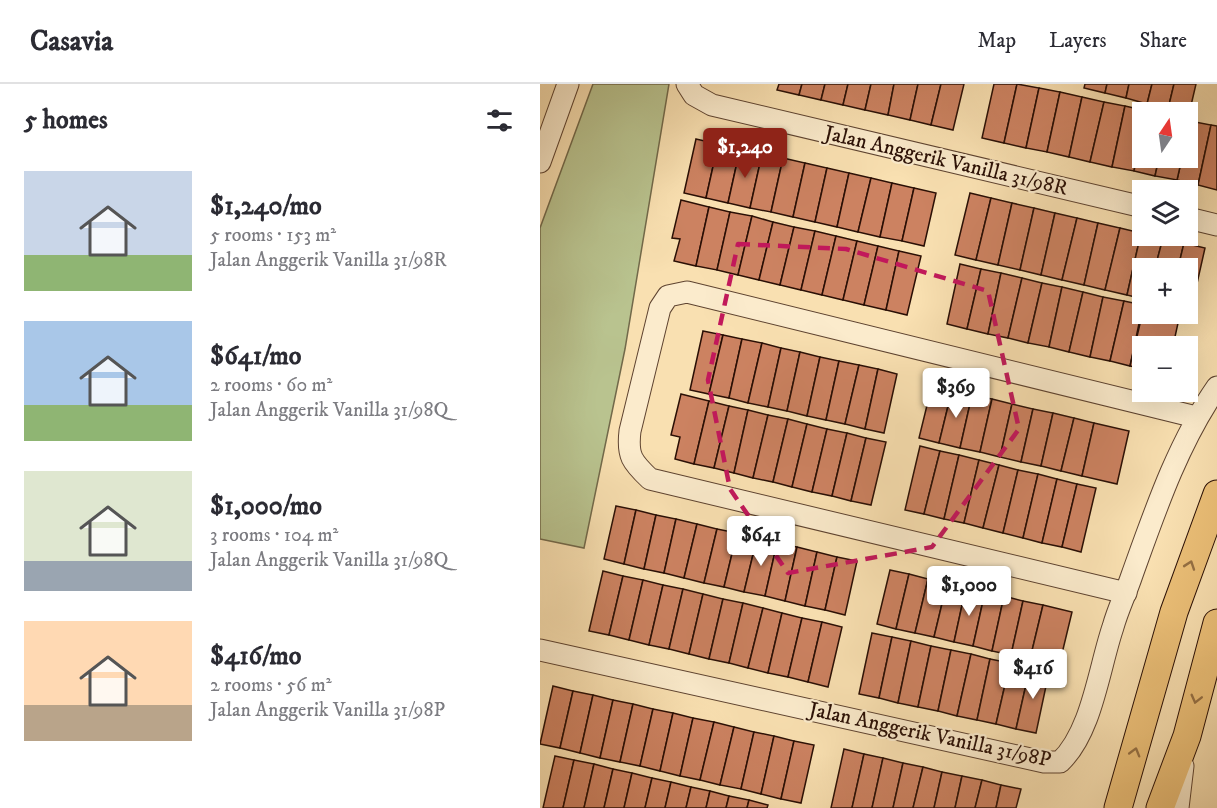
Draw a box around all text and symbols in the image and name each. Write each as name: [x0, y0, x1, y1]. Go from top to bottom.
text: Casavia: [30, 24, 113, 59]
text: Map: [977, 28, 1016, 54]
text: Layers: [1049, 28, 1107, 54]
text: Share: [1140, 28, 1187, 54]
north arrow: [1132, 102, 1198, 168]
map controls: [1132, 102, 1198, 402]
text: 5 homes: [24, 104, 108, 137]
icon: filters: [483, 104, 516, 137]
street label: Jalan Anggerik Vanilla 31/98R: [820, 120, 1070, 202]
pin: $1,240: [696, 128, 794, 179]
text: $1,240: [717, 135, 773, 160]
button: layers: [1132, 180, 1198, 246]
text: $1,240/mo: [210, 190, 322, 223]
icon: home: [72, 195, 144, 267]
text: 5 rooms · 153 m²: [210, 223, 336, 248]
text: Jalan Anggerik Vanilla 31/98R: [210, 248, 447, 273]
button: +: [1132, 258, 1198, 324]
button: −: [1132, 336, 1198, 402]
text: $641/mo: [210, 340, 301, 373]
icon: home: [72, 345, 144, 417]
pin: $369: [920, 368, 992, 419]
text: 2 rooms · 60 m²: [210, 373, 332, 398]
text: $369: [937, 375, 975, 400]
text: Jalan Anggerik Vanilla 31/98Q: [210, 398, 448, 423]
text: $1,000/mo: [210, 490, 322, 523]
icon: home: [72, 495, 144, 567]
pin: $641: [725, 516, 797, 567]
text: 3 rooms · 104 m²: [210, 523, 338, 548]
text: $641: [741, 523, 781, 548]
text: Jalan Anggerik Vanilla 31/98Q: [210, 548, 448, 573]
one-way arrow: [1182, 560, 1195, 571]
pin: $1,000: [920, 566, 1018, 617]
text: $1,000: [941, 573, 997, 598]
text: $416/mo: [210, 640, 301, 673]
icon: home: [72, 645, 144, 717]
pin: $416: [997, 649, 1069, 700]
text: $416: [1013, 656, 1053, 681]
text: 2 rooms · 56 m²: [210, 673, 332, 698]
one-way arrow: [1190, 694, 1203, 704]
street label: Jalan Anggerik Vanilla 31/98P: [805, 696, 1053, 773]
text: Jalan Anggerik Vanilla 31/98P: [210, 698, 445, 723]
one-way arrow: [1128, 747, 1140, 758]

